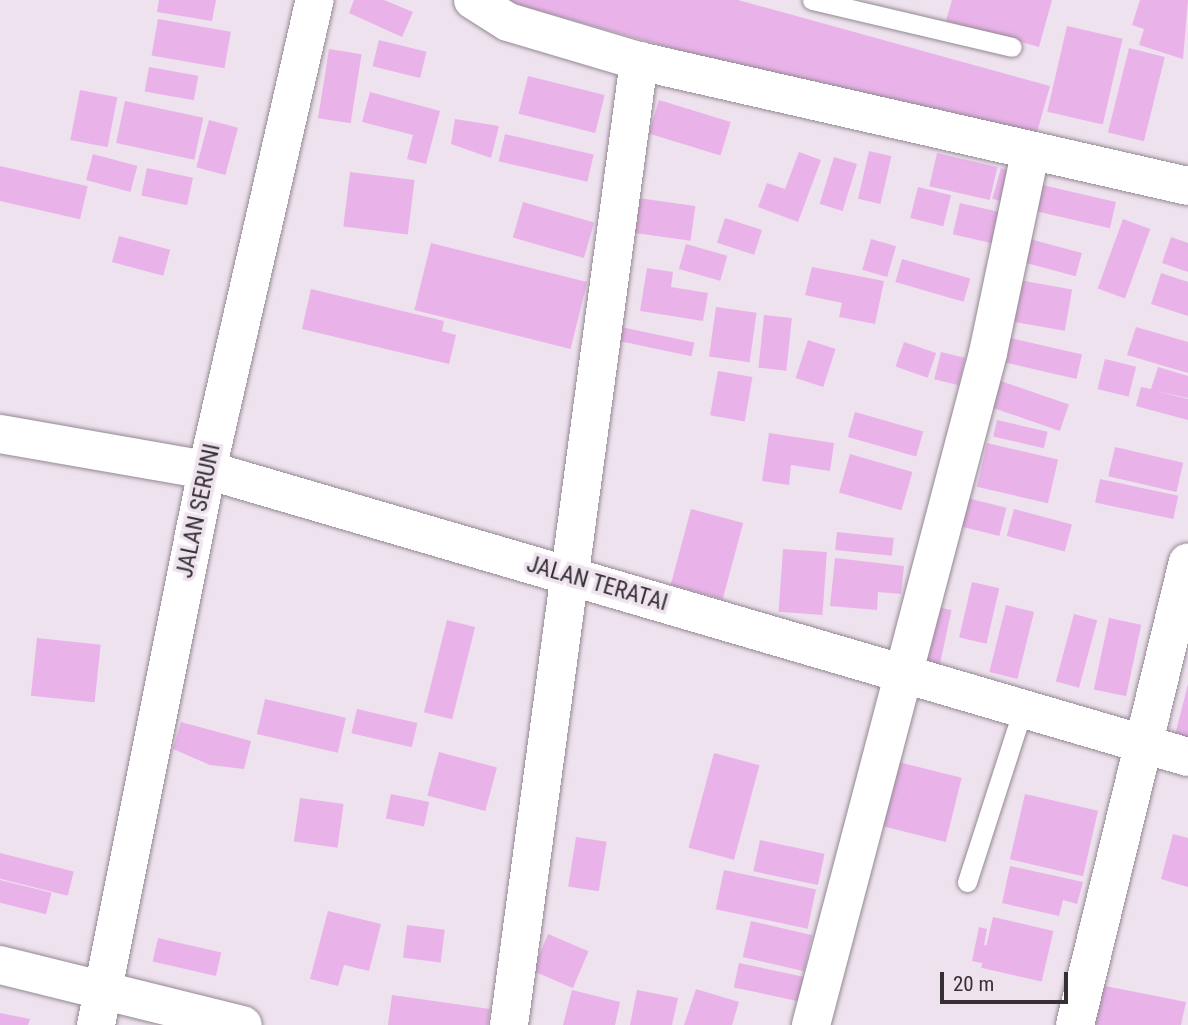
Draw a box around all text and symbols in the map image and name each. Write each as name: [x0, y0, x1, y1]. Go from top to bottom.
street label: JALAN SERUNI: [171, 441, 227, 581]
street label: JALAN TERATAI: [523, 551, 671, 617]
scale bar: [943, 958, 1071, 1002]
text: 20 m: [953, 972, 994, 996]

